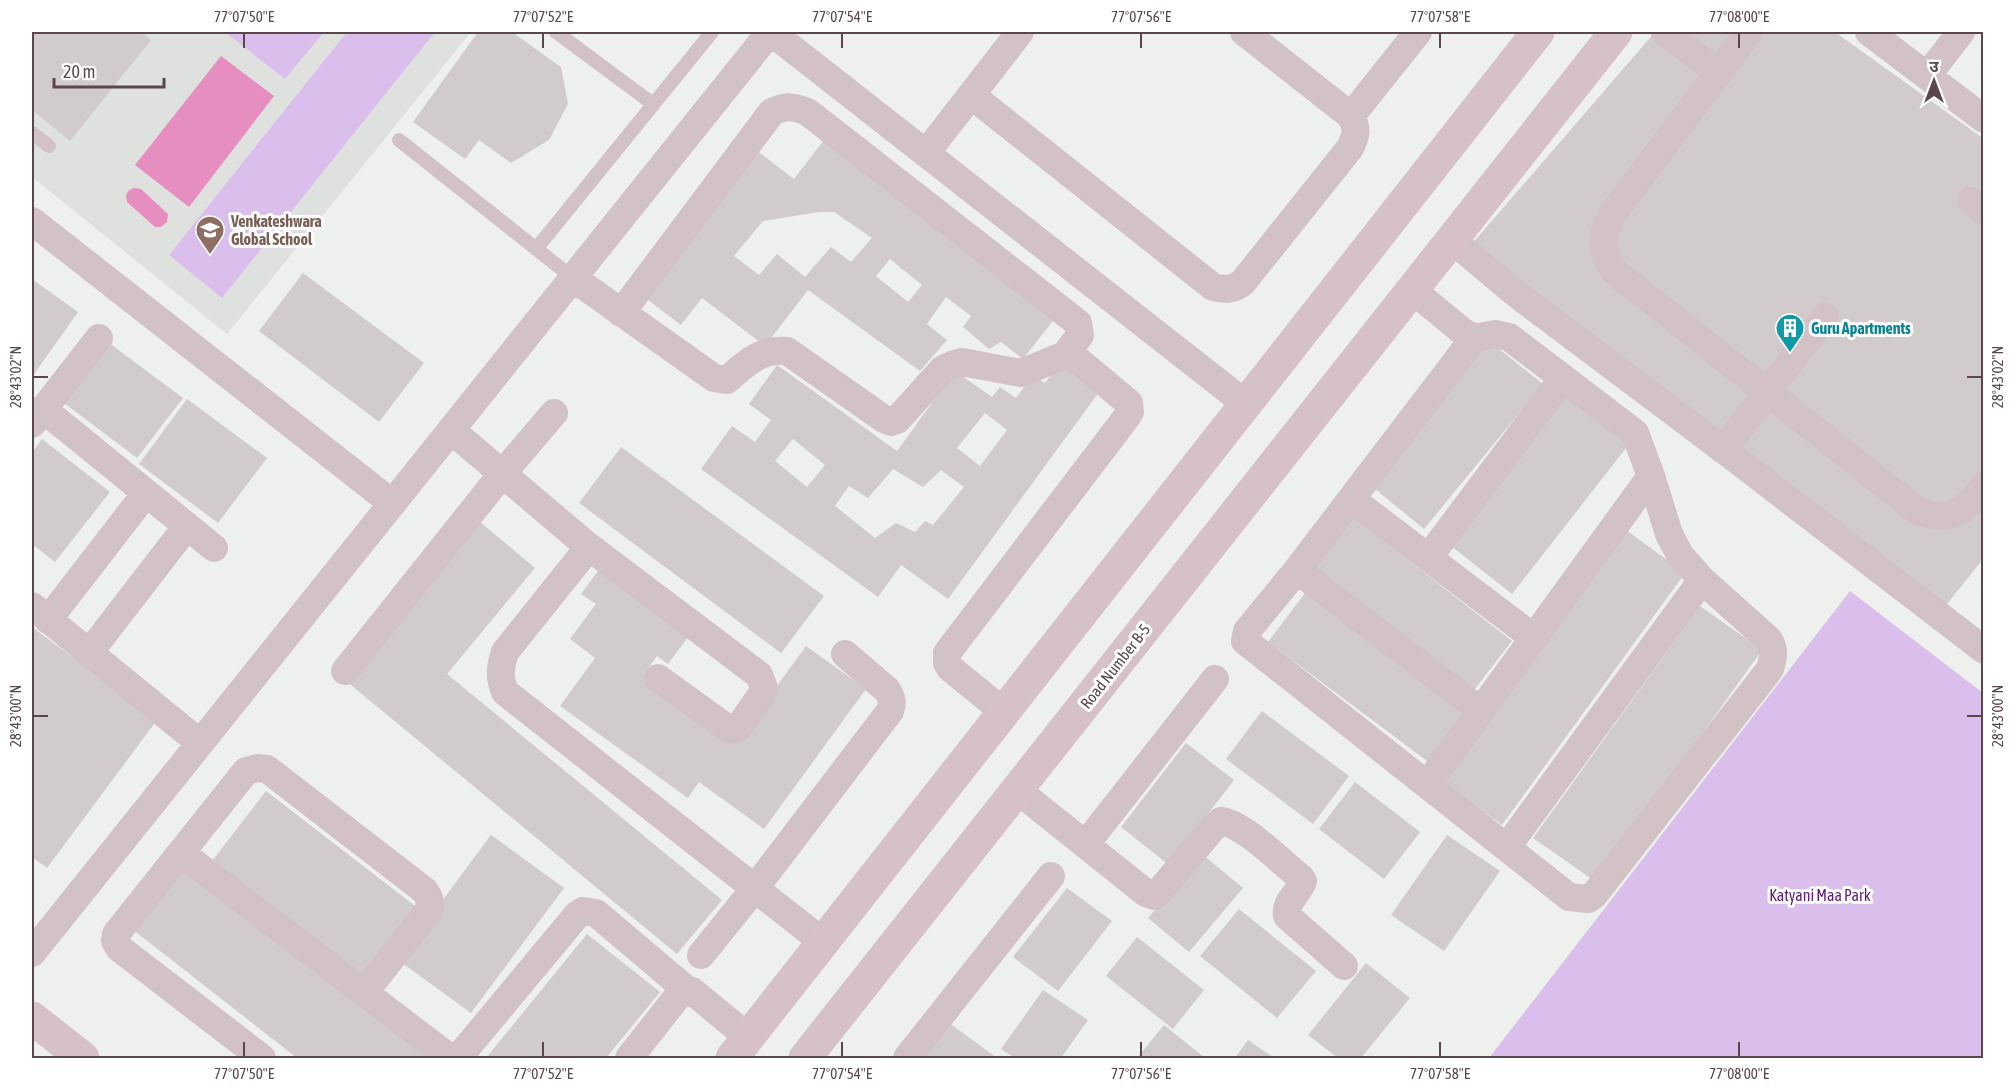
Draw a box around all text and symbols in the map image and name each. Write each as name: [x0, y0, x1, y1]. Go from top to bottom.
text: 77°07'50"E: [214, 8, 275, 25]
text: 77°07'52"E: [513, 8, 574, 25]
text: 77°07'54"E: [812, 8, 873, 25]
text: 77°07'56"E: [1111, 8, 1172, 25]
text: 77°07'58"E: [1410, 8, 1471, 25]
text: 77°08'00"E: [1709, 8, 1770, 25]
scale bar: [54, 51, 164, 89]
north arrow: [1904, 51, 1964, 111]
text: उ: [1929, 57, 1939, 75]
text: 20 m: [63, 61, 95, 82]
place label: Venkateshwara Global School: [230, 212, 322, 248]
school or university icon: Venkateshwara Global School: [194, 214, 226, 256]
building icon: Guru Apartments: [1774, 312, 1806, 354]
place label: Guru Apartments: [1811, 319, 1911, 337]
text: 28°43'02"N: [7, 346, 24, 408]
text: 28°43'02"N: [1989, 346, 2006, 408]
street label: Road Number B-5: [1076, 620, 1154, 712]
text: 28°43'00"N: [7, 685, 24, 747]
text: 28°43'00"N: [1989, 685, 2006, 747]
park label: Katyani Maa Park: [1769, 886, 1871, 905]
text: 77°07'50"E: [214, 1065, 275, 1082]
text: 77°07'52"E: [513, 1065, 574, 1082]
text: 77°07'54"E: [812, 1065, 873, 1082]
text: 77°07'56"E: [1111, 1065, 1172, 1082]
text: 77°07'58"E: [1410, 1065, 1471, 1082]
text: 77°08'00"E: [1709, 1065, 1770, 1082]

